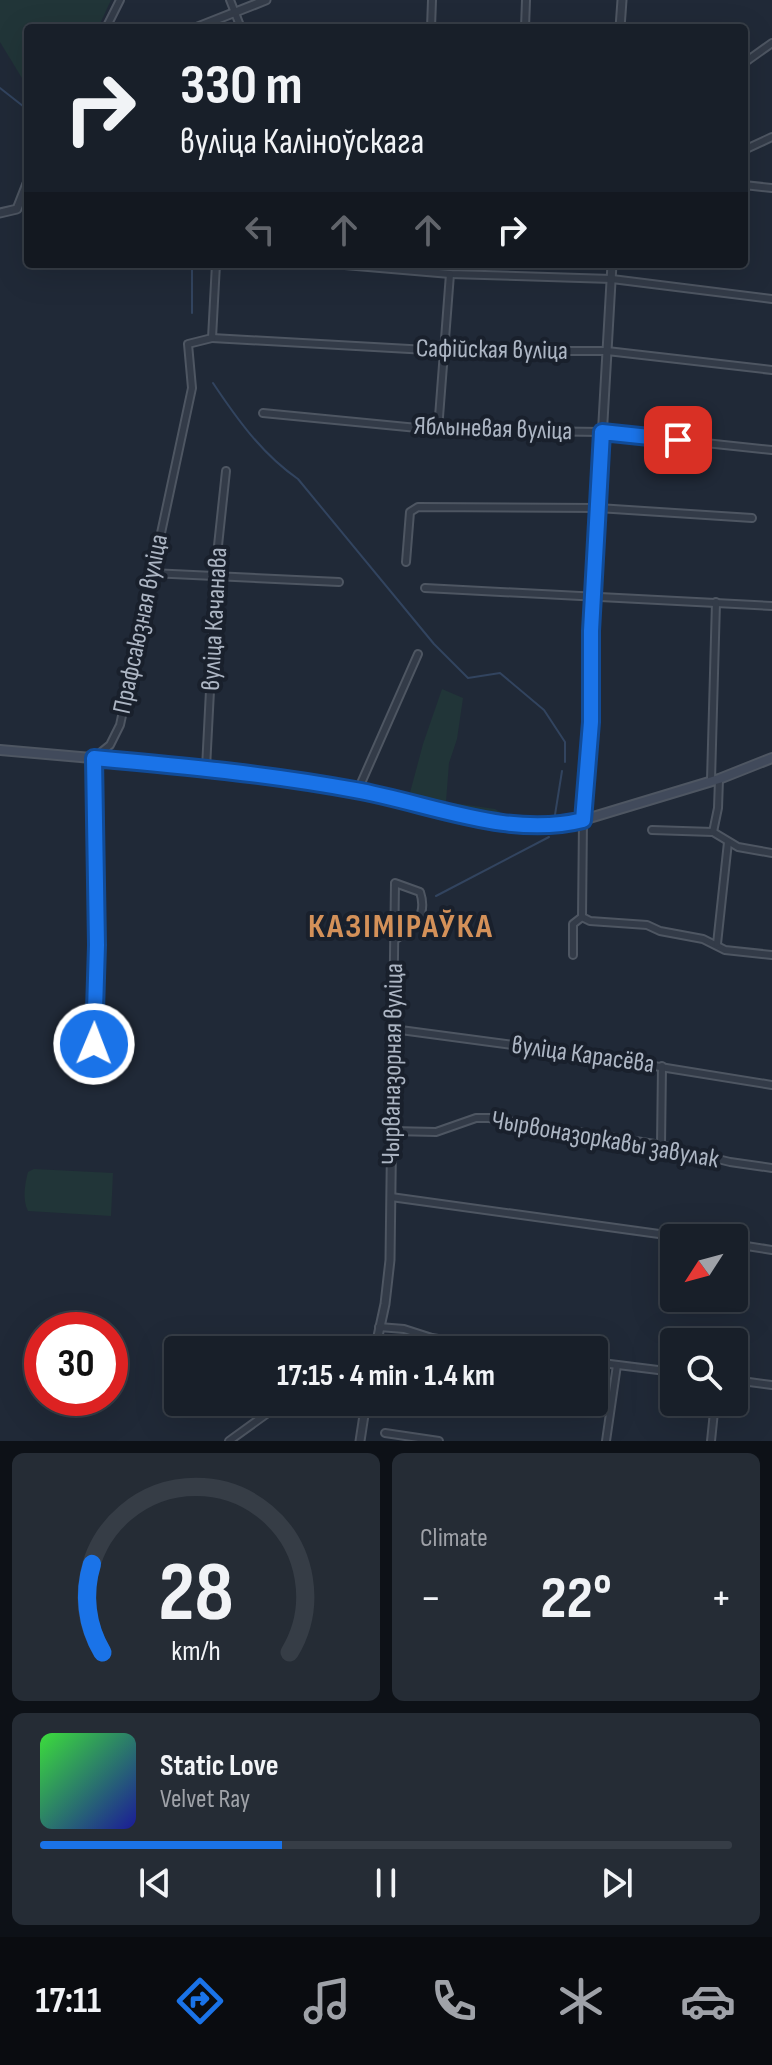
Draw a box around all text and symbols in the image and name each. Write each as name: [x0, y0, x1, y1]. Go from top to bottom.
text: 330 m: [180, 53, 303, 120]
icon: right: [48, 56, 152, 160]
text: вуліца Каліноўскага: [180, 121, 424, 164]
icon: left: [238, 208, 282, 252]
icon: ahead: [322, 208, 366, 252]
icon: ahead: [406, 208, 450, 252]
icon: right: [490, 208, 534, 252]
street label: Сафійская вуліца: [416, 333, 568, 367]
pin: [644, 406, 712, 474]
street label: Яблыневая вуліца: [413, 411, 573, 447]
icon: arrive: [656, 418, 700, 462]
street label: Прафсаюзная вуліца: [107, 531, 175, 717]
street label: вуліца Качанава: [196, 546, 234, 692]
district label: КАЗІМІРАЎКА: [308, 906, 494, 947]
street label: Чырваназорная вуліца: [376, 963, 410, 1165]
position arrow: [52, 1002, 136, 1086]
street label: вуліца Карасёва: [510, 1030, 656, 1080]
street label: Чырвоназоркавы завулак: [489, 1105, 721, 1175]
north arrow: [660, 1224, 748, 1312]
map controls: [660, 1224, 748, 1416]
speed limit sign: 30: [24, 1312, 128, 1416]
button: search: [660, 1328, 748, 1416]
text: 17:15 · 4 min · 1.4 km: [277, 1358, 495, 1394]
text: Climate: [420, 1523, 488, 1554]
text: 28: [158, 1544, 234, 1644]
text: 22°: [540, 1563, 612, 1635]
text: −: [420, 1572, 442, 1625]
text: +: [710, 1572, 732, 1625]
text: km/h: [171, 1634, 221, 1669]
text: Static Love: [160, 1748, 279, 1784]
text: Velvet Ray: [160, 1784, 250, 1815]
icon: previous: [133, 1861, 177, 1905]
icon: pause: [364, 1861, 408, 1905]
icon: next: [595, 1861, 639, 1905]
icon: directions: [172, 1973, 228, 2029]
icon: music: [299, 1973, 355, 2029]
icon: phone: [426, 1973, 482, 2029]
icon: climate: [553, 1973, 609, 2029]
icon: car: [680, 1973, 736, 2029]
text: 17:11: [36, 1980, 101, 2023]

